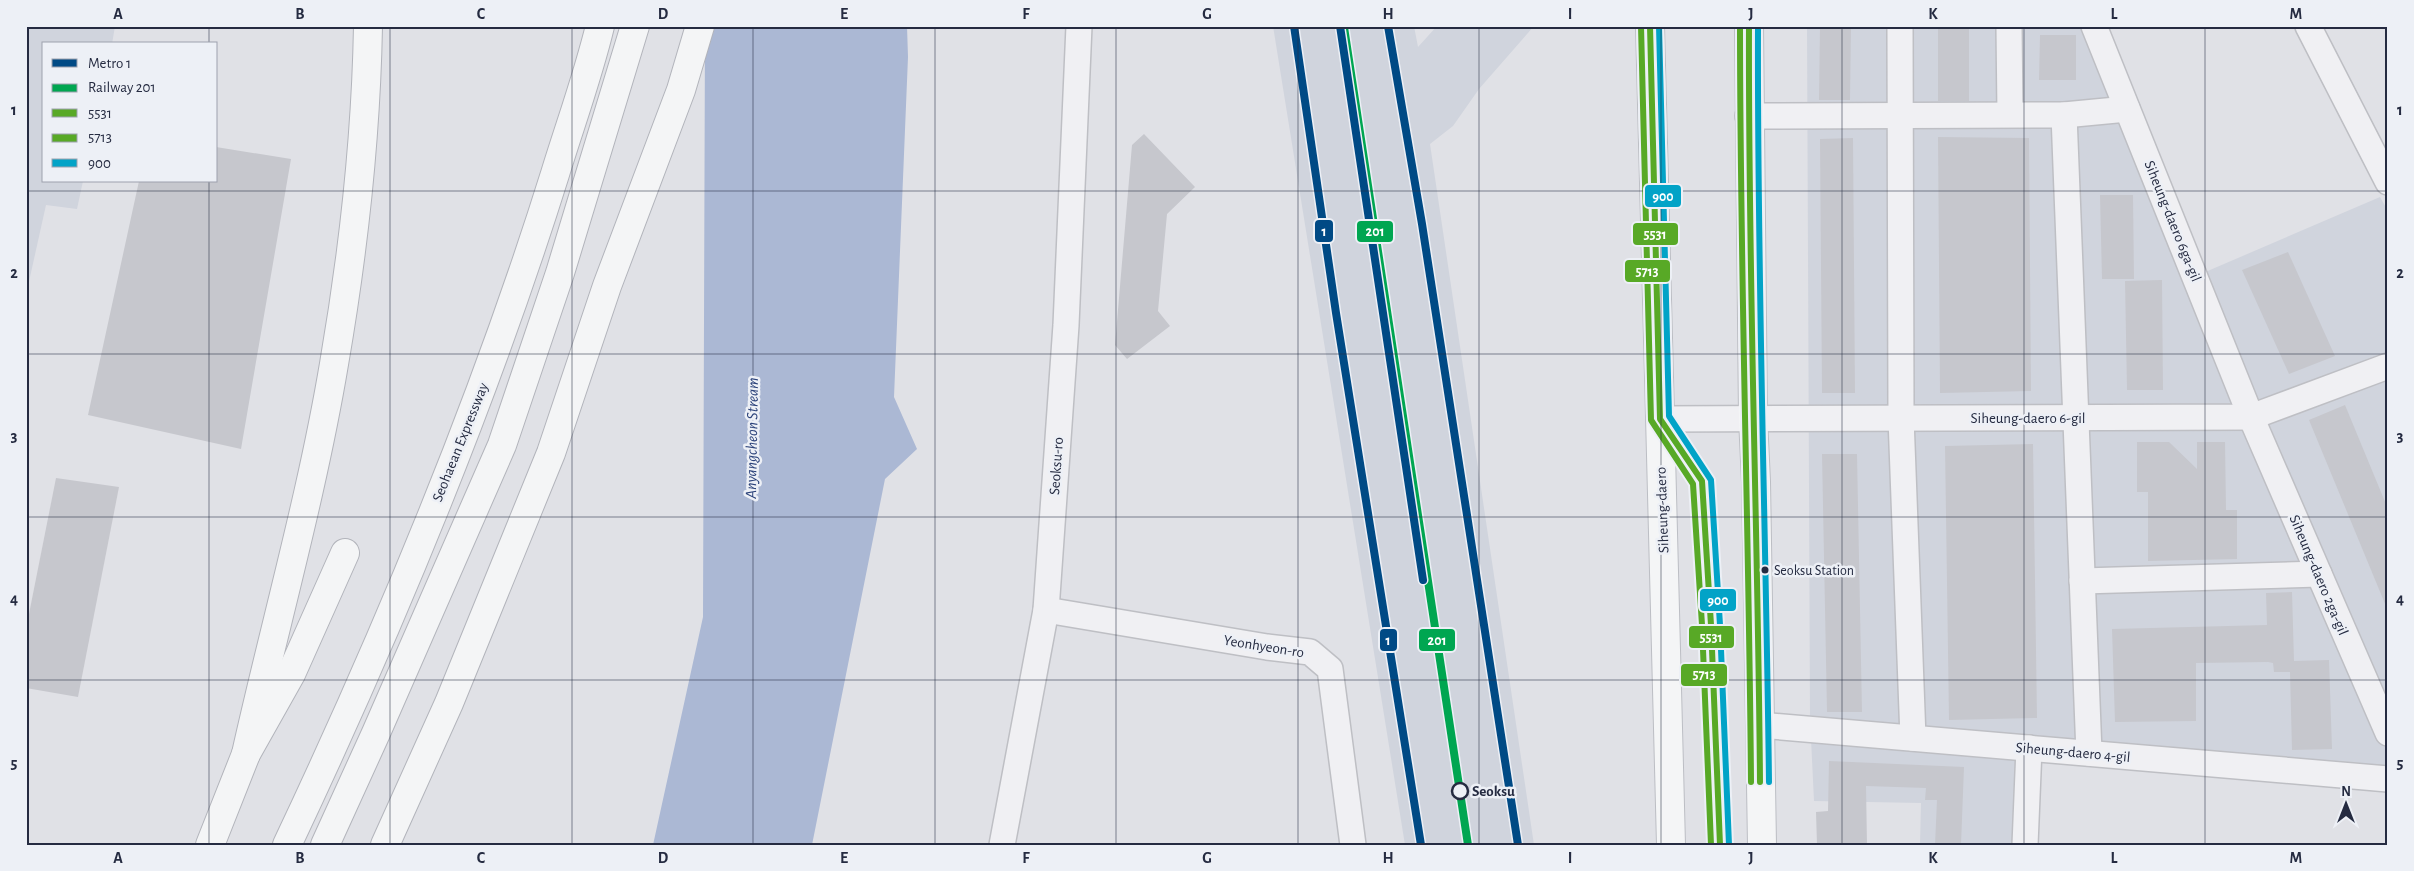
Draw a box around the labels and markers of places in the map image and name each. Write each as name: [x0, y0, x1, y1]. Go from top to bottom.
place label: Seoksu Station: [1774, 564, 1854, 578]
marker: Seoksu Station: [1760, 565, 1770, 575]
marker: Seoksu: [1451, 782, 1469, 800]
place label: Seoksu: [1472, 784, 1515, 799]

